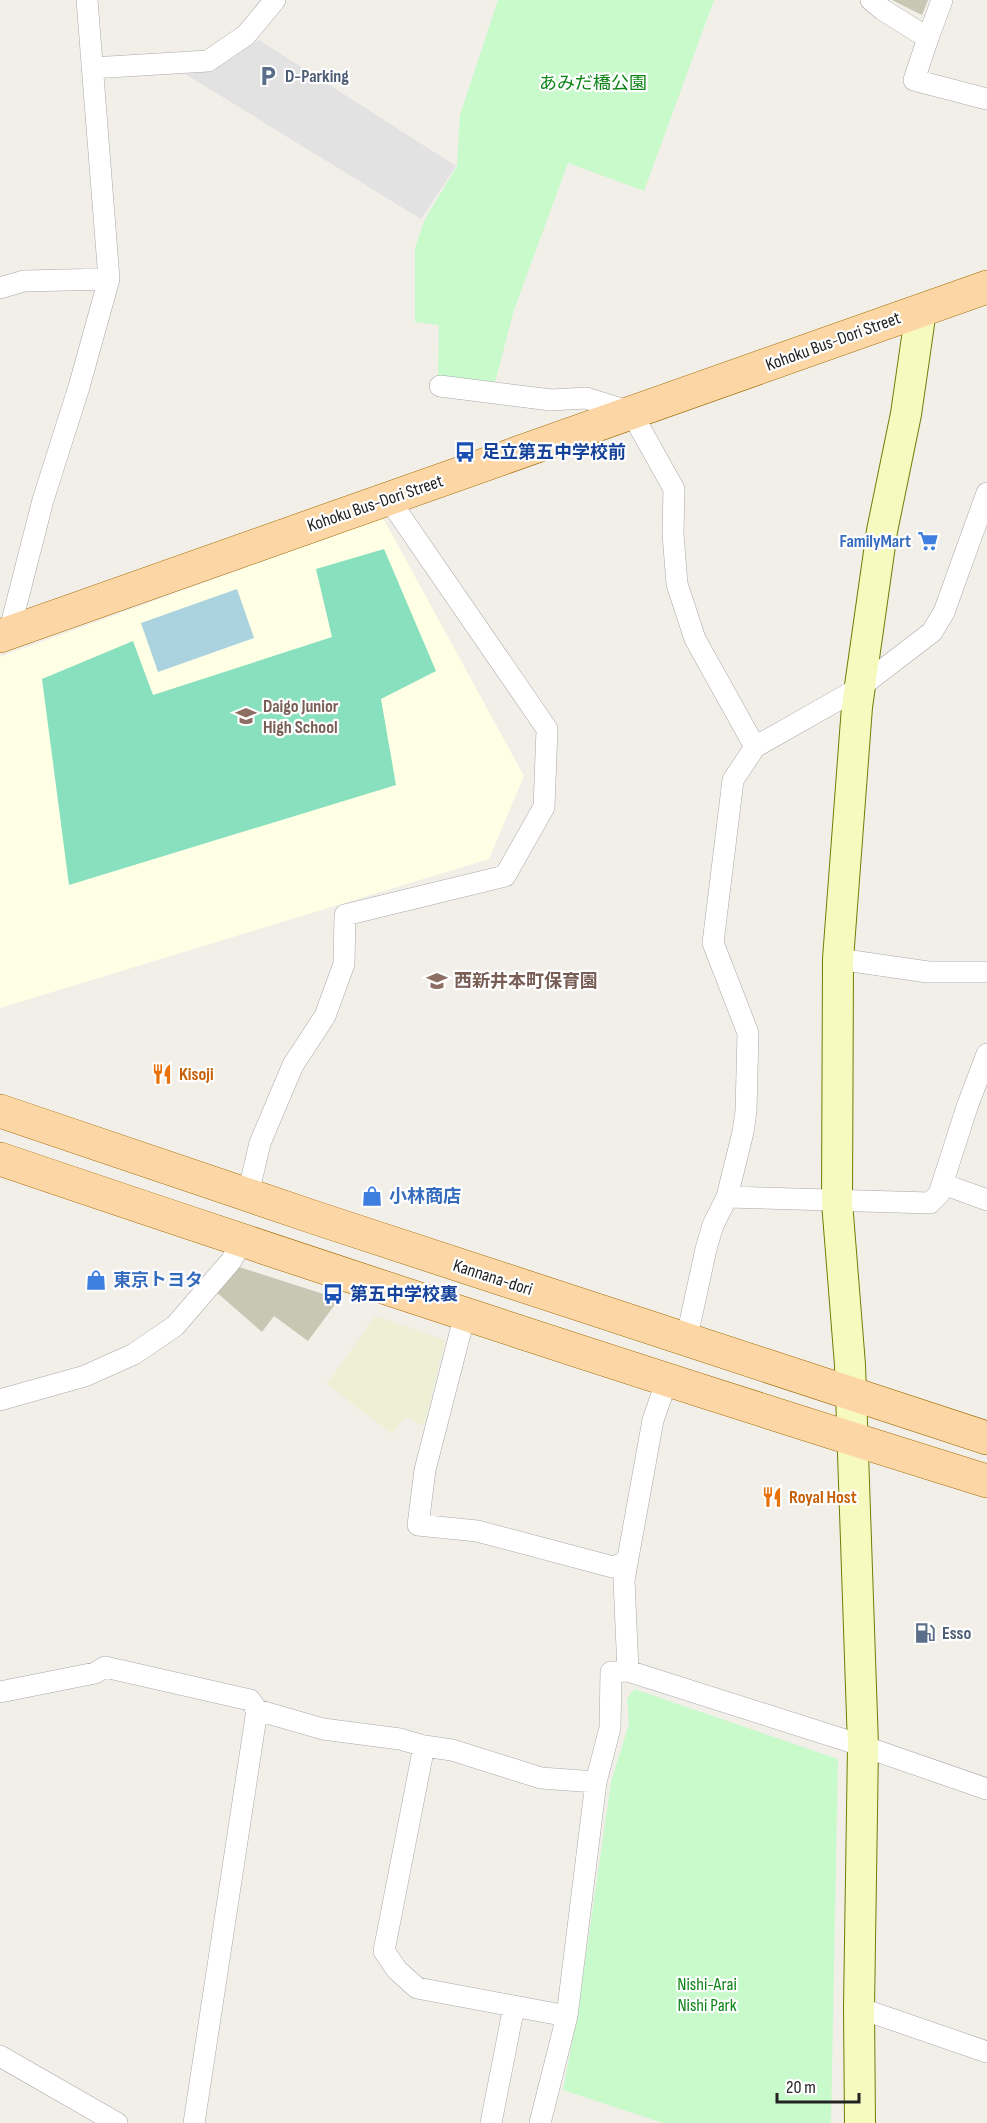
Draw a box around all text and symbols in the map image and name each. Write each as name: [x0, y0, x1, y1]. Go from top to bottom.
parking icon: D-Parking: [256, 64, 280, 88]
place label: D-Parking: [285, 66, 349, 87]
park label: あみだ橋公園: [539, 73, 647, 94]
street label: Kohoku Bus-Dori Street: [763, 307, 904, 376]
bus stop icon: 足立第五中学校前: [453, 440, 477, 464]
place label: 足立第五中学校前: [482, 442, 626, 463]
street label: Kohoku Bus-Dori Street: [305, 470, 446, 537]
supermarket icon: FamilyMart: [916, 529, 940, 553]
place label: FamilyMart: [839, 531, 911, 552]
place label: Daigo Junior High School: [263, 696, 339, 738]
school or university icon: Daigo Junior High School: [234, 704, 258, 728]
school or university icon: 西新井本町保育園: [425, 969, 449, 993]
place label: 西新井本町保育園: [454, 971, 598, 992]
restaurant icon: Kisoji: [150, 1062, 174, 1086]
place label: Kisoji: [179, 1064, 214, 1085]
shop icon: 小林商店: [360, 1184, 384, 1208]
place label: 小林商店: [389, 1186, 461, 1207]
street label: Kannana-dori: [451, 1255, 535, 1300]
shop icon: 東京トヨタ: [84, 1268, 108, 1292]
place label: 東京トヨタ: [113, 1270, 203, 1291]
bus stop icon: 第五中学校裏: [321, 1282, 345, 1306]
place label: 第五中学校裏: [350, 1284, 458, 1305]
restaurant icon: Royal Host: [760, 1485, 784, 1509]
place label: Royal Host: [789, 1487, 857, 1508]
fuel station icon: Esso: [913, 1621, 937, 1645]
place label: Esso: [942, 1623, 971, 1644]
park label: Nishi-Arai Nishi Park: [677, 1974, 737, 2016]
scale bar: [777, 2066, 860, 2104]
text: 20 m: [786, 2077, 816, 2098]

